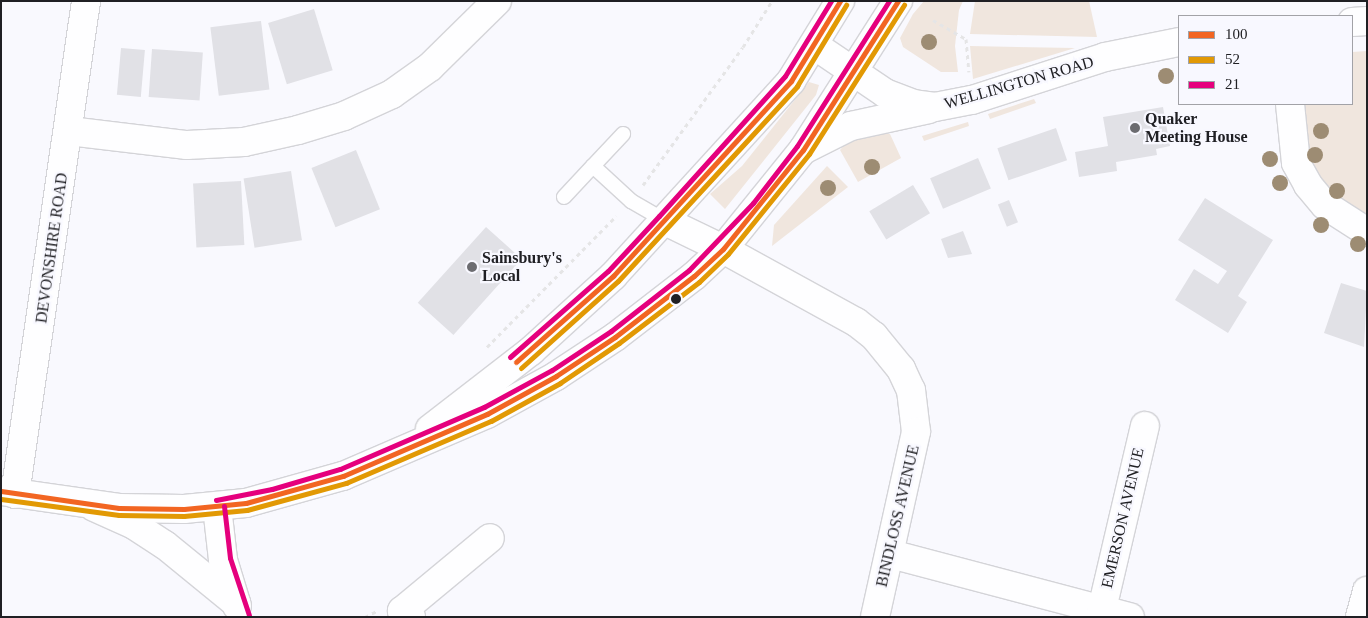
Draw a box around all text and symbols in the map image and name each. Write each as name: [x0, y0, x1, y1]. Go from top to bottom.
legend: [1178, 15, 1353, 105]
text: 100: [1225, 26, 1248, 42]
text: 52: [1225, 51, 1240, 67]
street label: WELLINGTON ROAD: [942, 52, 1096, 114]
text: 21: [1225, 76, 1240, 92]
place label: Quaker Meeting House: [1145, 109, 1248, 147]
marker: Quaker Meeting House: [1129, 122, 1141, 134]
street label: DEVONSHIRE ROAD: [32, 172, 72, 324]
place label: Sainsbury's Local: [482, 248, 562, 286]
marker: Sainsbury's Local: [466, 261, 478, 273]
unlabelled marker: [671, 294, 681, 304]
street label: BINDLOSS AVENUE: [872, 443, 924, 589]
street label: EMERSON AVENUE: [1097, 446, 1149, 590]

